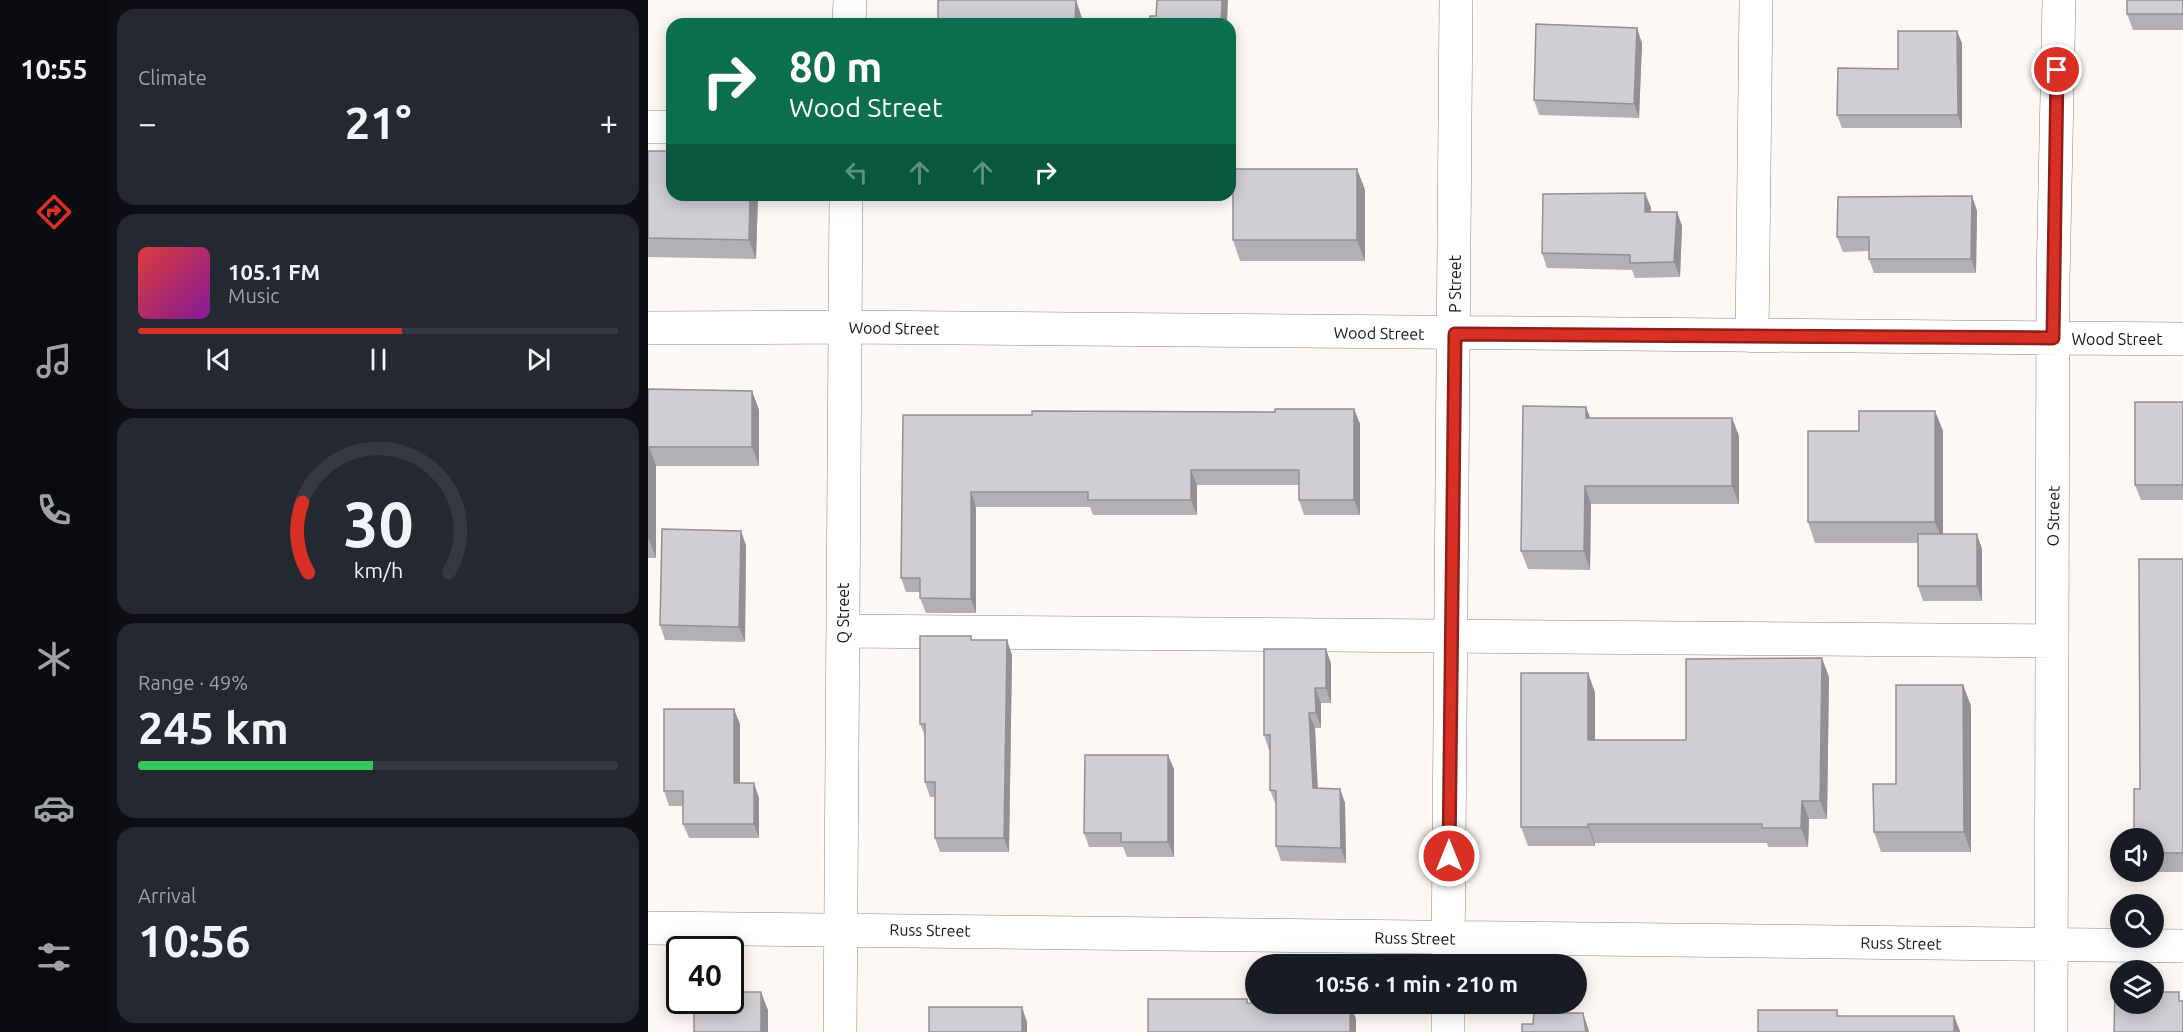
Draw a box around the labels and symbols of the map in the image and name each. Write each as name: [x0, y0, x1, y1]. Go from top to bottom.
pin: [2031, 44, 2082, 95]
street label: P Street: [1446, 254, 1464, 313]
street label: Wood Street: [848, 318, 940, 338]
street label: Wood Street: [1333, 323, 1425, 343]
street label: Wood Street: [2072, 330, 2163, 348]
street label: O Street: [2043, 485, 2063, 547]
street label: Q Street: [834, 582, 852, 643]
position arrow: [1417, 824, 1481, 888]
street label: Russ Street: [889, 920, 972, 940]
street label: Russ Street: [1374, 928, 1457, 948]
street label: Russ Street: [1860, 933, 1943, 953]
speed limit sign: 40: [666, 936, 744, 1014]

